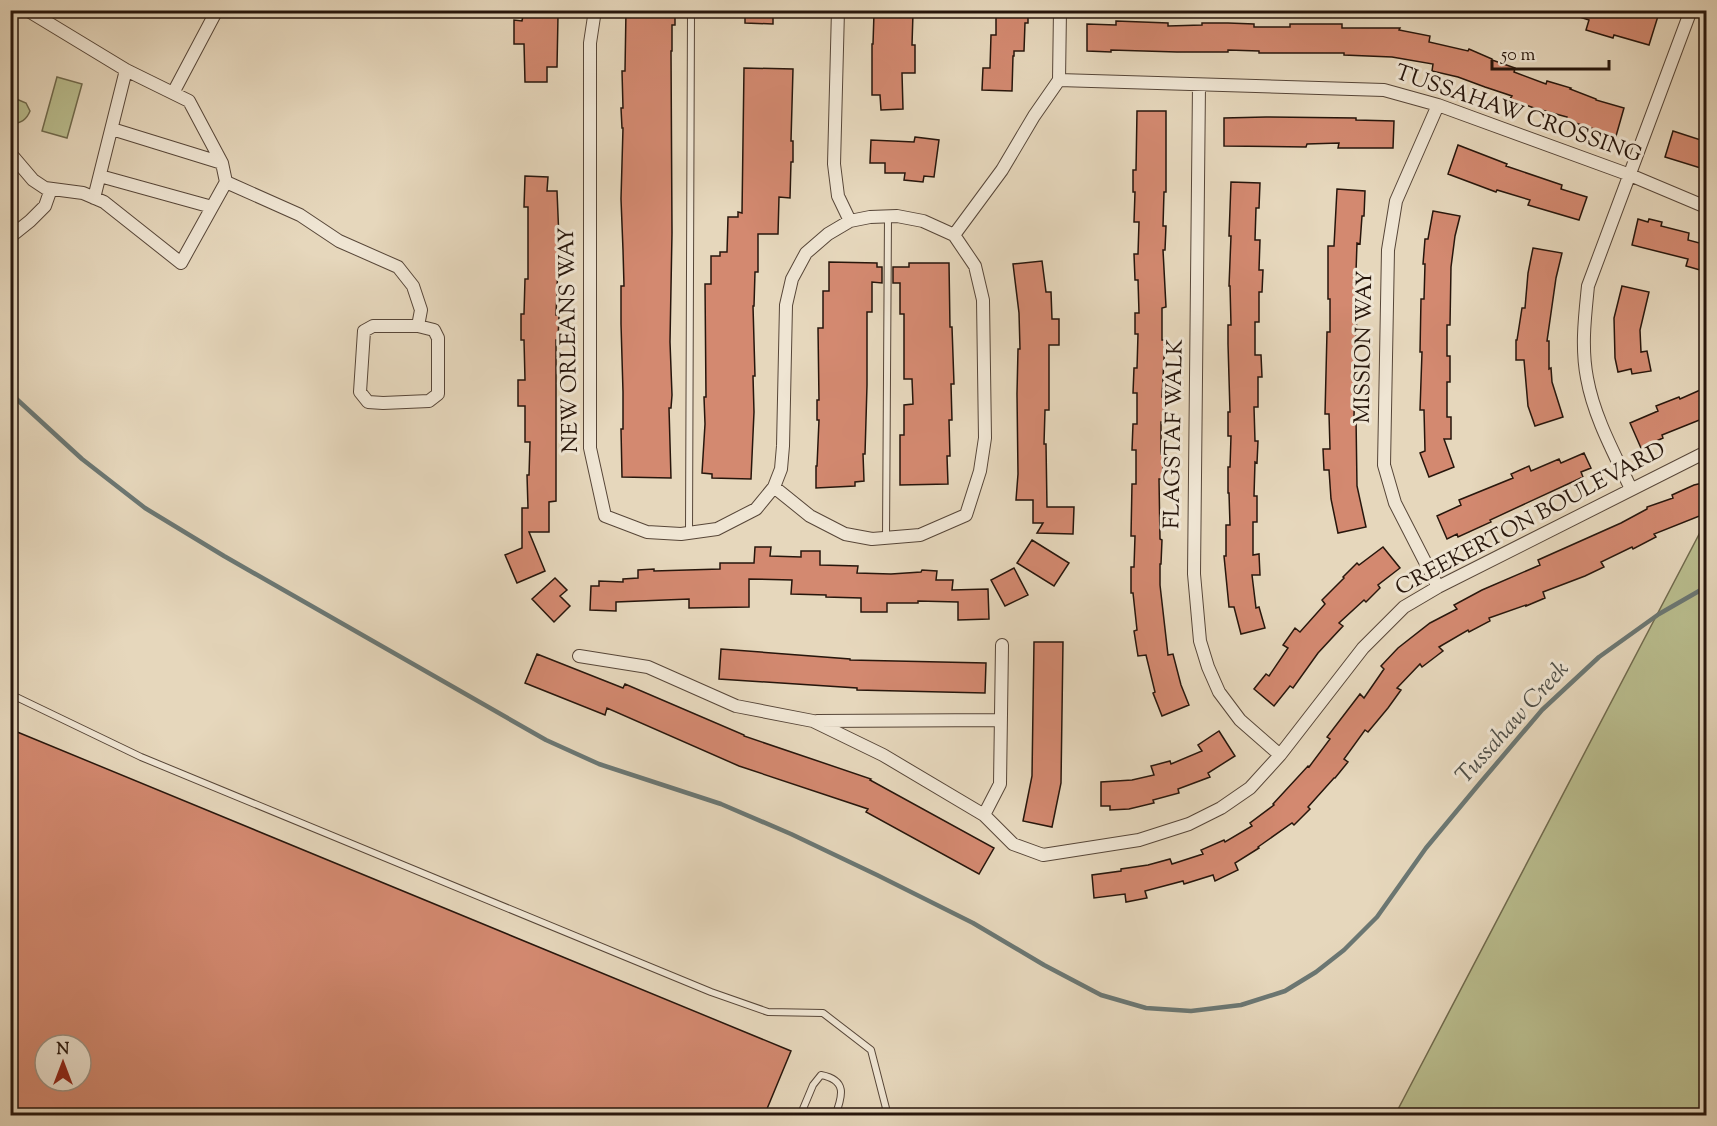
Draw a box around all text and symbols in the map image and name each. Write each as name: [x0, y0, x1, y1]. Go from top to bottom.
scale bar: [1492, 33, 1609, 71]
text: 50 m: [1500, 43, 1536, 69]
street label: TUSSAHAW CROSSING: [1390, 58, 1646, 172]
street label: NEW ORLEANS WAY: [552, 226, 588, 453]
street label: MISSION WAY: [1348, 270, 1382, 424]
street label: FLAGSTAF WALK: [1157, 339, 1193, 529]
street label: CREEKERTON BOULEVARD: [1390, 435, 1672, 605]
water label: Tussahaw Creek: [1448, 654, 1578, 792]
north arrow: [33, 1033, 93, 1093]
text: N: [57, 1039, 70, 1062]

